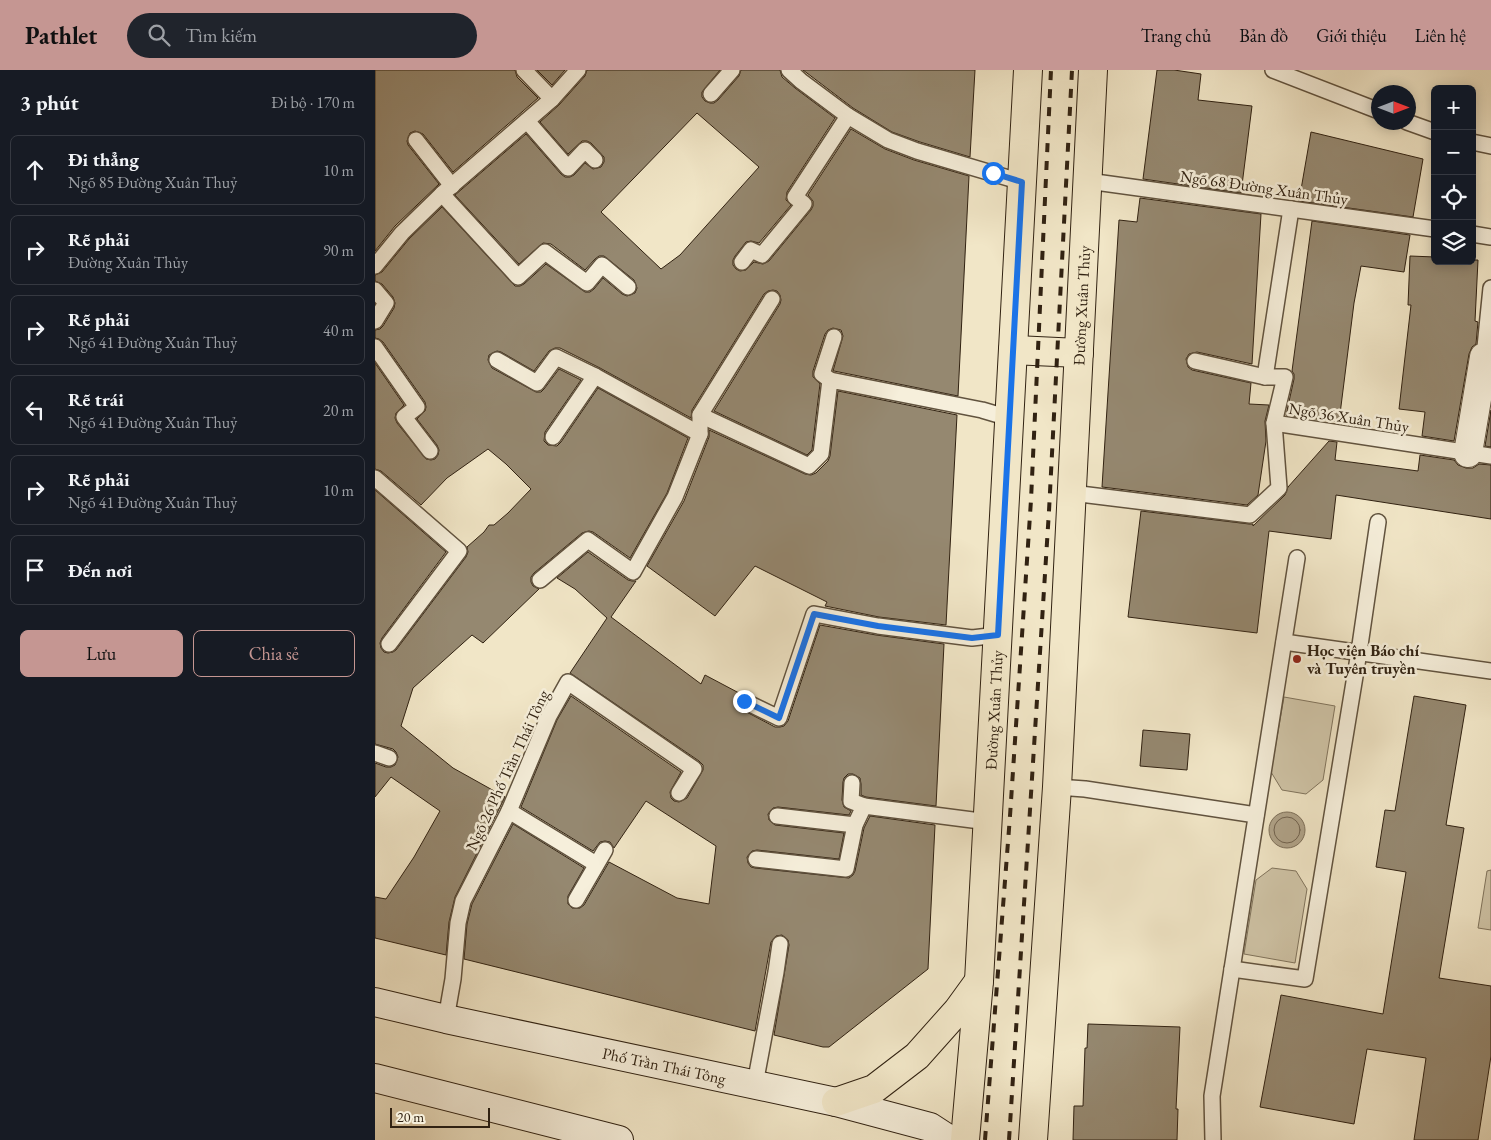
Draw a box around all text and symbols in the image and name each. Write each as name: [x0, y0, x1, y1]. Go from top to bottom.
search box: [127, 13, 477, 58]
text: Pathlet: [25, 20, 97, 51]
icon: search: [145, 21, 173, 49]
text: Tìm kiếm: [185, 23, 257, 48]
text: Trang chủ: [1141, 24, 1211, 47]
text: Bản đồ: [1239, 24, 1288, 47]
text: Giới thiệu: [1316, 24, 1387, 47]
text: Liên hệ: [1415, 24, 1466, 47]
north arrow: [1371, 85, 1416, 130]
map controls: [1431, 85, 1476, 265]
button: +: [1431, 85, 1476, 130]
text: 3 phút: [20, 89, 79, 116]
text: Đi bộ · 170 m: [271, 92, 355, 113]
button: −: [1431, 130, 1476, 175]
text: Đi thẳng: [68, 147, 139, 172]
icon: ahead: [21, 156, 49, 184]
text: 10 m: [323, 160, 354, 181]
route start: [982, 162, 1005, 185]
street label: Ngõ 68 Đường Xuân Thủy: [1179, 165, 1350, 210]
text: Ngõ 85 Đường Xuân Thuỷ: [68, 172, 237, 193]
button: locate: [1431, 175, 1476, 220]
button: layers: [1431, 220, 1476, 265]
text: Rẽ phải: [68, 227, 130, 252]
icon: right: [21, 236, 49, 264]
text: 90 m: [323, 240, 354, 261]
street label: Đường Xuân Thủy: [1068, 244, 1095, 366]
text: Đường Xuân Thủy: [68, 252, 188, 273]
text: Rẽ phải: [68, 307, 130, 332]
icon: right: [21, 316, 49, 344]
text: 40 m: [323, 320, 354, 341]
text: Ngõ 41 Đường Xuân Thuỷ: [68, 332, 237, 353]
text: Rẽ trái: [68, 387, 124, 412]
icon: left: [21, 396, 49, 424]
street label: Ngõ 36 Xuân Thủy: [1287, 398, 1412, 438]
text: 20 m: [323, 400, 354, 421]
text: Ngõ 41 Đường Xuân Thuỷ: [68, 412, 237, 433]
text: Rẽ phải: [68, 467, 130, 492]
icon: right: [21, 476, 49, 504]
text: 10 m: [323, 480, 354, 501]
text: Ngõ 41 Đường Xuân Thuỷ: [68, 492, 237, 513]
icon: arrive: [21, 556, 49, 584]
text: Đến nơi: [68, 558, 132, 583]
button: Lưu: [20, 630, 183, 677]
button: Chia sẻ: [193, 630, 355, 677]
place label: Học viện Báo chí và Tuyên truyền: [1307, 640, 1419, 679]
street label: Đường Xuân Thủy: [980, 649, 1008, 771]
marker: Học viện Báo chí và Tuyên truyền: [1291, 653, 1303, 665]
street label: Ngõ 26 Phố Trần Thái Tông: [461, 686, 554, 854]
route end: [733, 690, 756, 713]
street label: Phố Trần Thái Tông: [600, 1043, 729, 1089]
scale bar: [390, 1105, 490, 1128]
text: 20 m: [397, 1108, 424, 1126]

